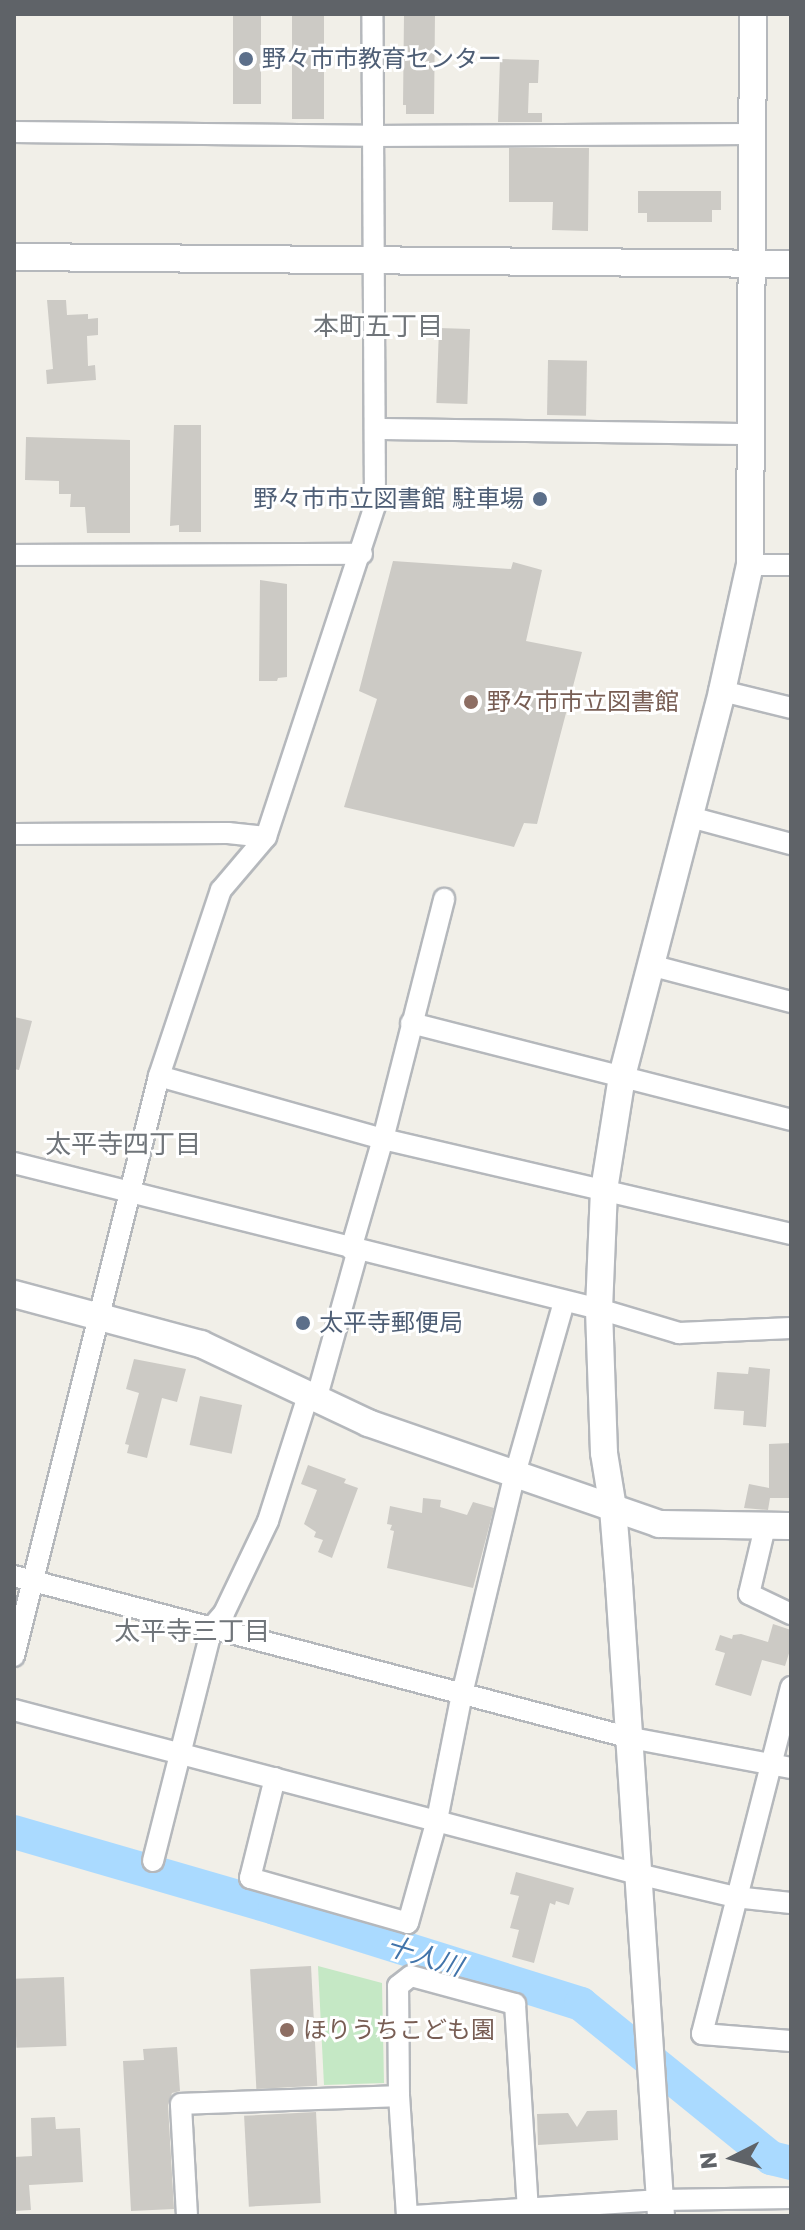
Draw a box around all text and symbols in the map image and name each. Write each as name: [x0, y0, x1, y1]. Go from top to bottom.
place label: 野々市市教育センター: [262, 45, 502, 73]
marker: 野々市市教育センター: [237, 50, 255, 68]
district label: 本町五丁目: [313, 311, 443, 343]
place label: 野々市市立図書館 駐車場: [254, 485, 524, 513]
marker: 野々市市立図書館 駐車場: [531, 490, 549, 508]
place label: 野々市市立図書館: [487, 688, 679, 716]
marker: 野々市市立図書館: [462, 693, 480, 711]
district label: 太平寺四丁目: [45, 1129, 201, 1161]
place label: 太平寺郵便局: [319, 1309, 463, 1337]
marker: 太平寺郵便局: [294, 1314, 312, 1332]
district label: 太平寺三丁目: [114, 1616, 270, 1648]
water label: 十人川: [382, 1931, 466, 1983]
place label: ほりうちこども園: [303, 2016, 495, 2044]
marker: ほりうちこども園: [278, 2021, 296, 2039]
north arrow: [693, 2118, 773, 2198]
text: N: [692, 2151, 725, 2170]

